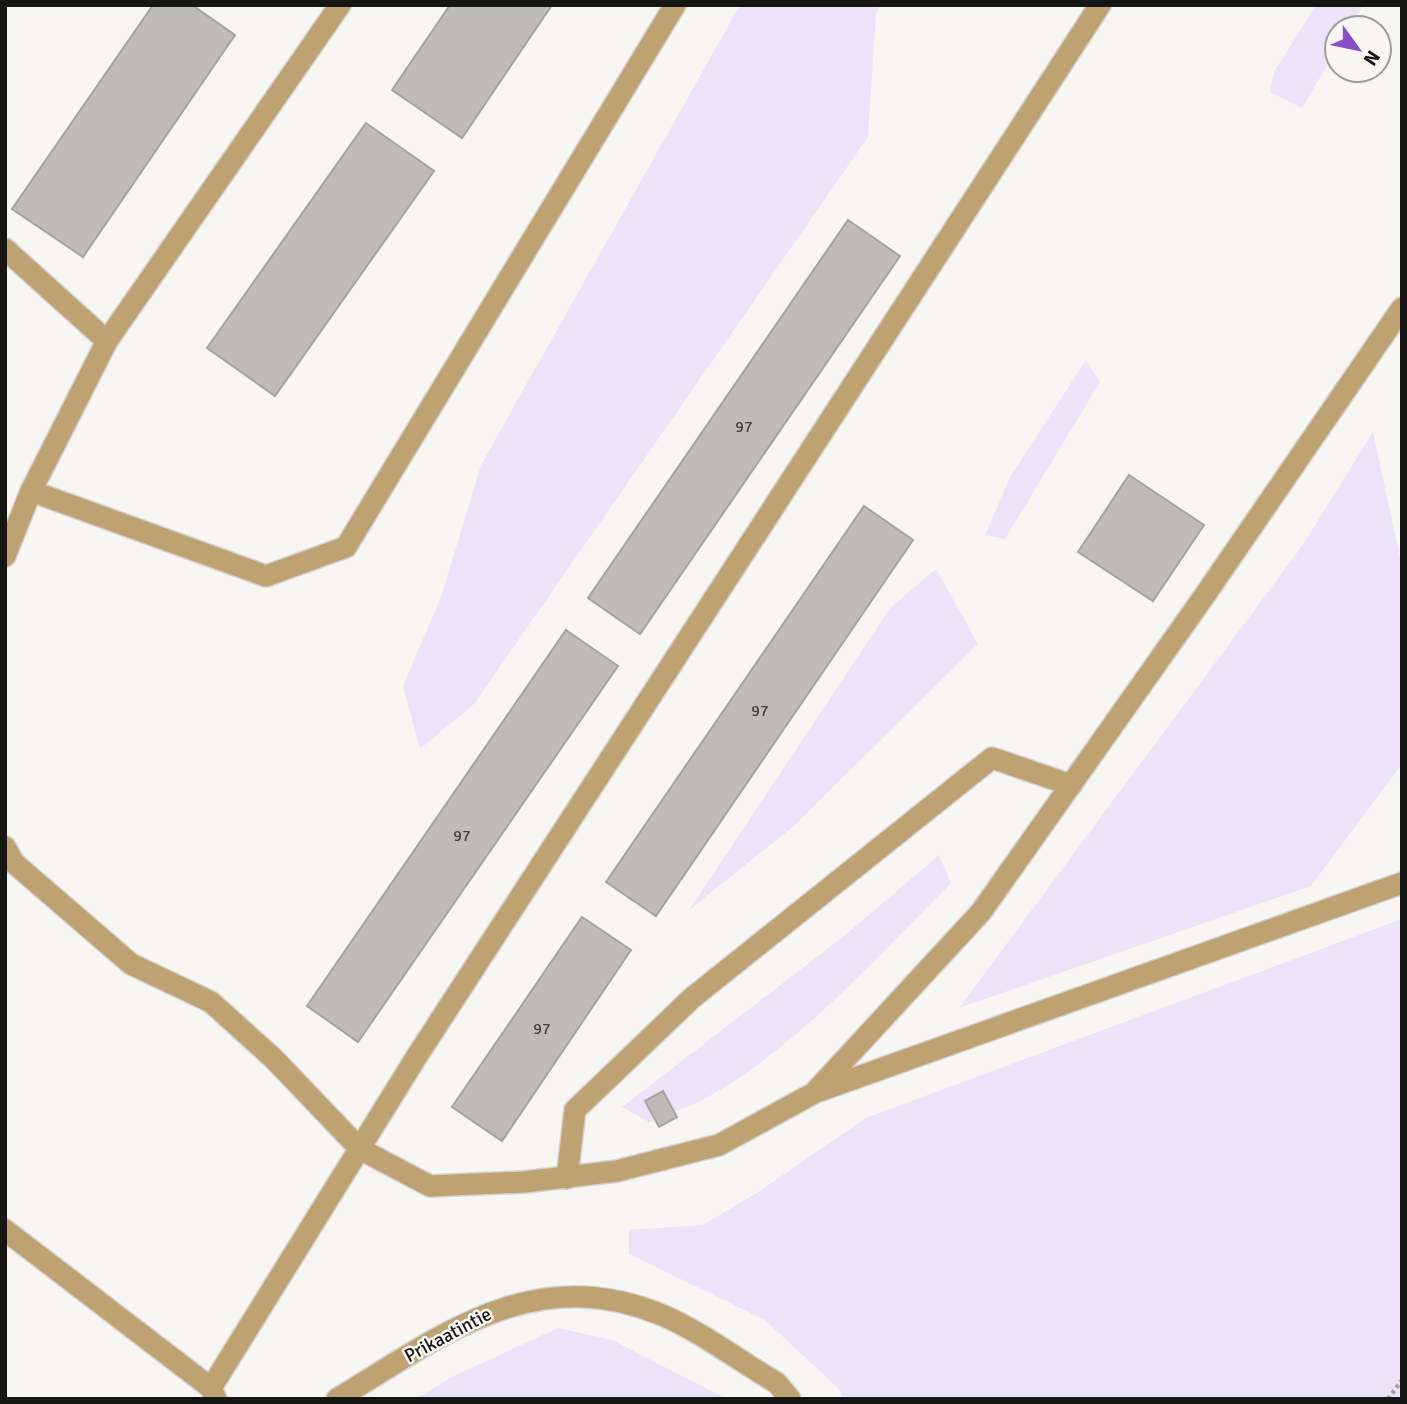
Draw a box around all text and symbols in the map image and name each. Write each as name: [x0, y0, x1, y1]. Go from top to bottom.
north arrow: [1323, 14, 1393, 84]
text: N: [1358, 46, 1385, 70]
house number: 97: [735, 417, 753, 437]
house number: 97: [751, 701, 769, 721]
house number: 97: [453, 826, 471, 846]
house number: 97: [533, 1019, 551, 1039]
street label: Prikaatintie: [400, 1302, 496, 1368]

